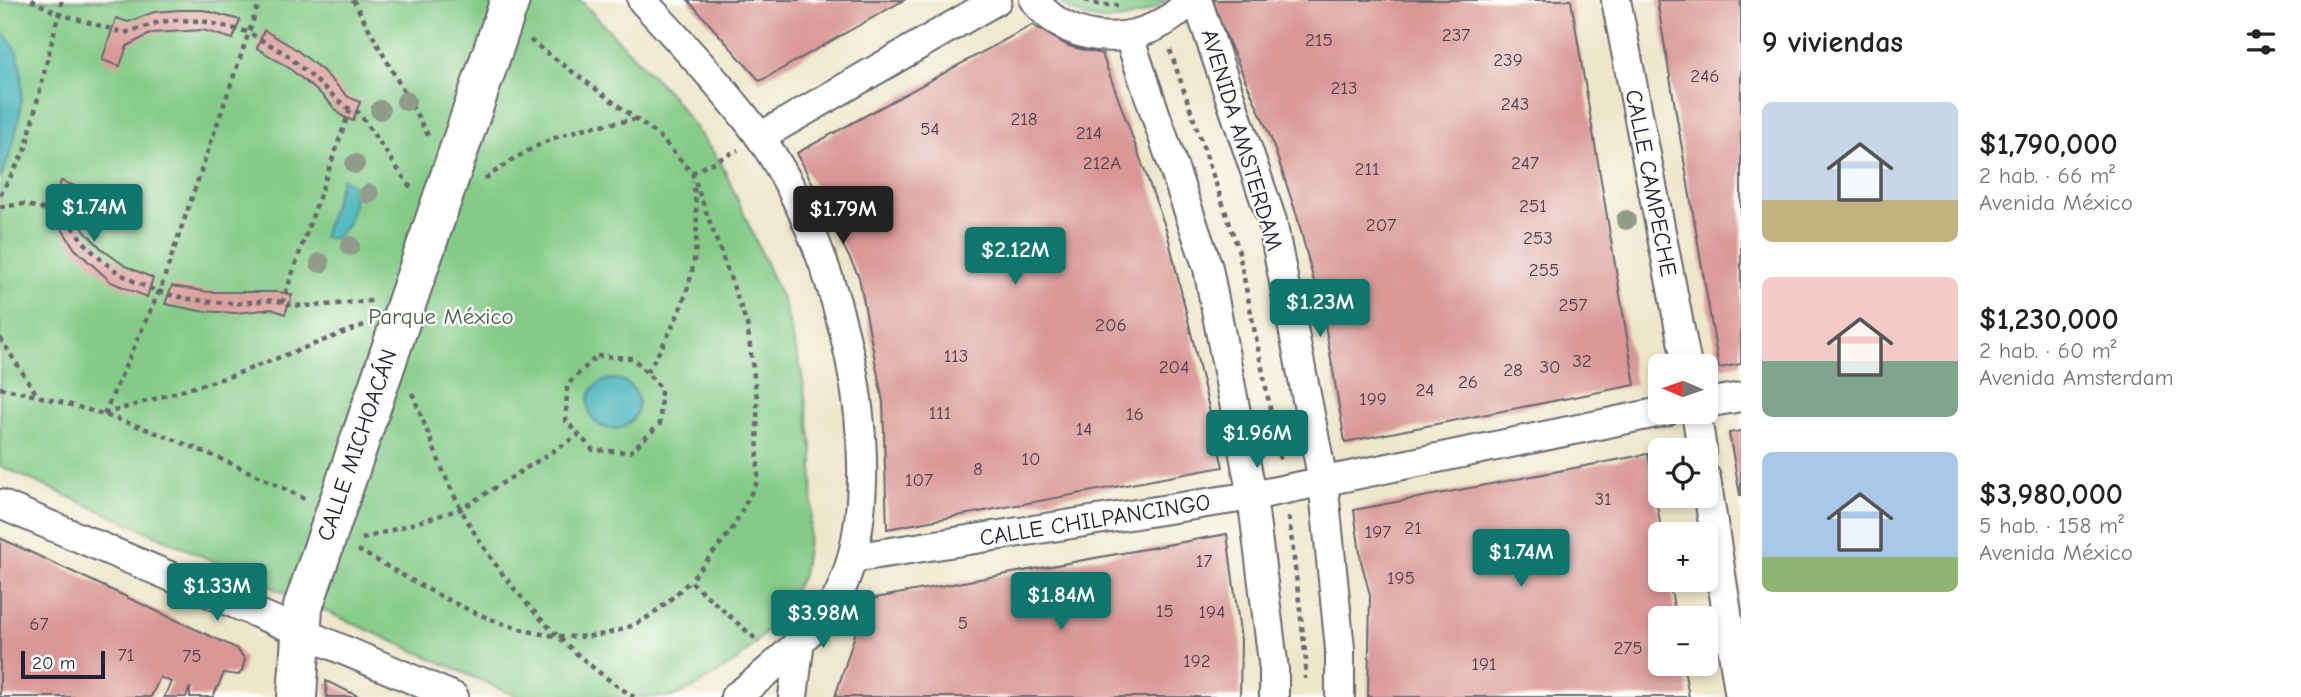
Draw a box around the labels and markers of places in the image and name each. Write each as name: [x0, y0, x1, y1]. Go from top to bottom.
pin: $1.74M: [37, 184, 151, 244]
pin: $1.79M: [786, 187, 900, 246]
pin: $2.12M: [958, 228, 1072, 287]
pin: $1.23M: [1263, 280, 1377, 339]
pin: $1.96M: [1200, 410, 1314, 470]
pin: $1.74M: [1464, 530, 1578, 589]
pin: $1.33M: [160, 564, 274, 623]
pin: $1.84M: [1004, 572, 1118, 632]
pin: $3.98M: [766, 590, 880, 650]

